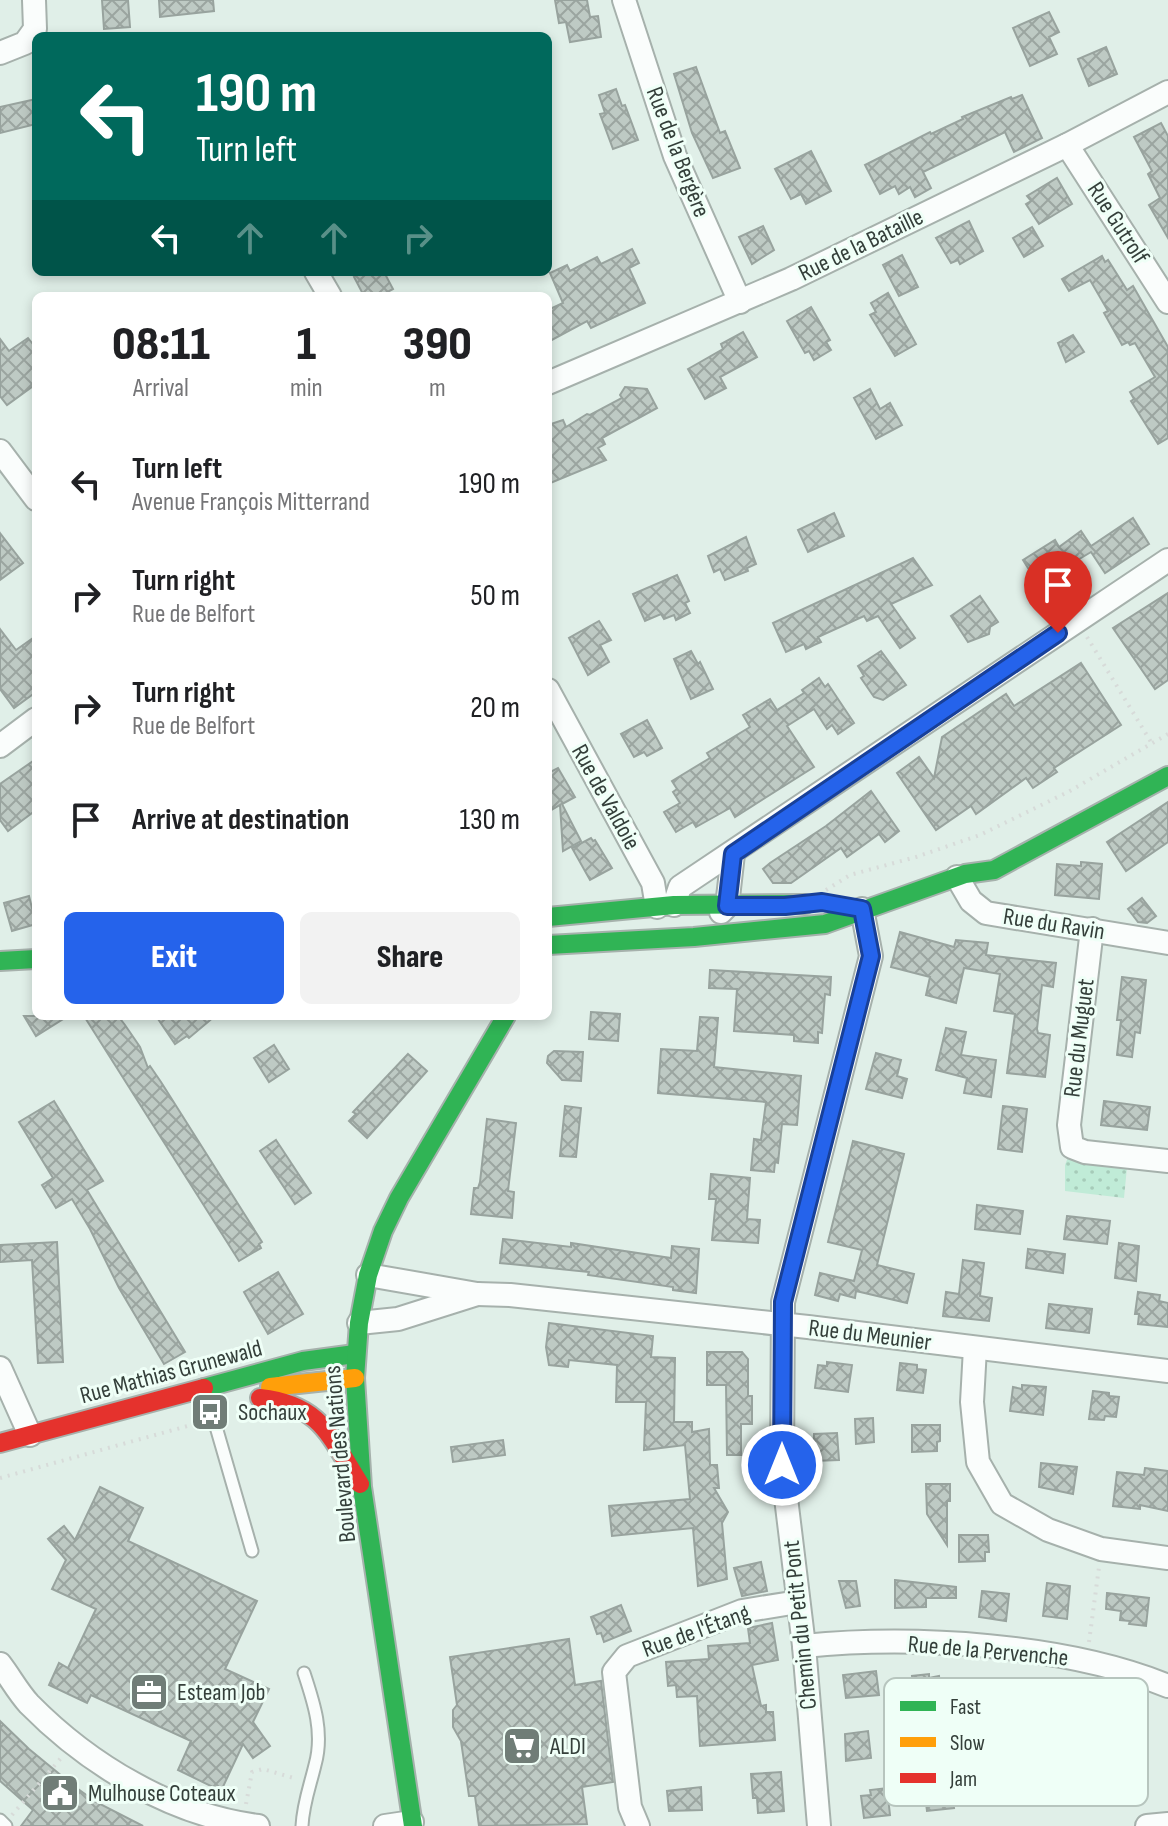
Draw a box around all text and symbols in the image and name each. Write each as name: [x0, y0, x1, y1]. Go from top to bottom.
text: 190 m: [196, 61, 317, 128]
icon: left: [64, 64, 168, 168]
street label: Rue de la Bergère: [640, 83, 716, 221]
text: Turn left: [196, 129, 297, 172]
street label: Rue Gutrolf: [1081, 177, 1156, 270]
street label: Rue de la Bataille: [794, 202, 928, 288]
icon: left: [144, 216, 188, 260]
icon: ahead: [228, 216, 272, 260]
icon: ahead: [312, 216, 356, 260]
icon: right: [396, 216, 440, 260]
text: 08:11: [112, 316, 210, 373]
text: 1: [296, 316, 316, 373]
text: 390: [403, 316, 472, 373]
text: Arrival: [133, 373, 189, 404]
text: min: [290, 373, 323, 404]
text: m: [429, 373, 446, 404]
text: Turn left: [132, 451, 222, 487]
icon: left: [64, 462, 108, 506]
text: 190 m: [459, 466, 520, 502]
text: Avenue François Mitterrand: [132, 487, 370, 518]
pin: [1024, 551, 1092, 633]
text: Turn right: [132, 563, 235, 599]
icon: arrive: [1036, 563, 1080, 607]
icon: right: [64, 574, 108, 618]
text: 50 m: [471, 578, 520, 614]
text: Rue de Belfort: [132, 599, 255, 630]
text: Turn right: [132, 675, 235, 711]
icon: right: [64, 686, 108, 730]
text: 20 m: [470, 690, 520, 726]
text: Rue de Belfort: [132, 711, 255, 742]
street label: Rue de Valdoie: [565, 739, 647, 855]
icon: arrive: [64, 798, 108, 842]
text: Arrive at destination: [132, 802, 349, 838]
text: 130 m: [460, 802, 520, 838]
street label: Rue du Ravin: [1001, 902, 1107, 946]
button: Exit: [64, 912, 284, 1004]
button: Share: [300, 912, 520, 1004]
street label: Rue du Muguet: [1057, 977, 1101, 1099]
street label: Rue du Meunier: [807, 1313, 933, 1357]
street label: Rue Mathias Grunewald: [77, 1334, 265, 1410]
street label: Boulevard des Nations: [318, 1364, 362, 1544]
bus stop icon: Sochaux: [189, 1391, 231, 1433]
place label: Sochaux: [238, 1398, 306, 1427]
position arrow: [740, 1423, 824, 1507]
street label: Chemin du Petit Pont: [777, 1539, 823, 1711]
street label: Rue de l'Étang: [638, 1598, 754, 1664]
street label: Rue de la Pervenche: [907, 1630, 1069, 1672]
office icon: Esteam Job: [128, 1671, 170, 1713]
place label: Esteam Job: [177, 1678, 266, 1707]
legend: [884, 1678, 1148, 1806]
text: Fast: [950, 1694, 981, 1721]
supermarket icon: ALDI: [501, 1725, 543, 1767]
text: Slow: [950, 1730, 985, 1757]
place label: ALDI: [549, 1732, 586, 1761]
text: Jam: [949, 1766, 977, 1793]
public building icon: Mulhouse Coteaux: [39, 1772, 81, 1814]
place label: Mulhouse Coteaux: [88, 1779, 236, 1808]

